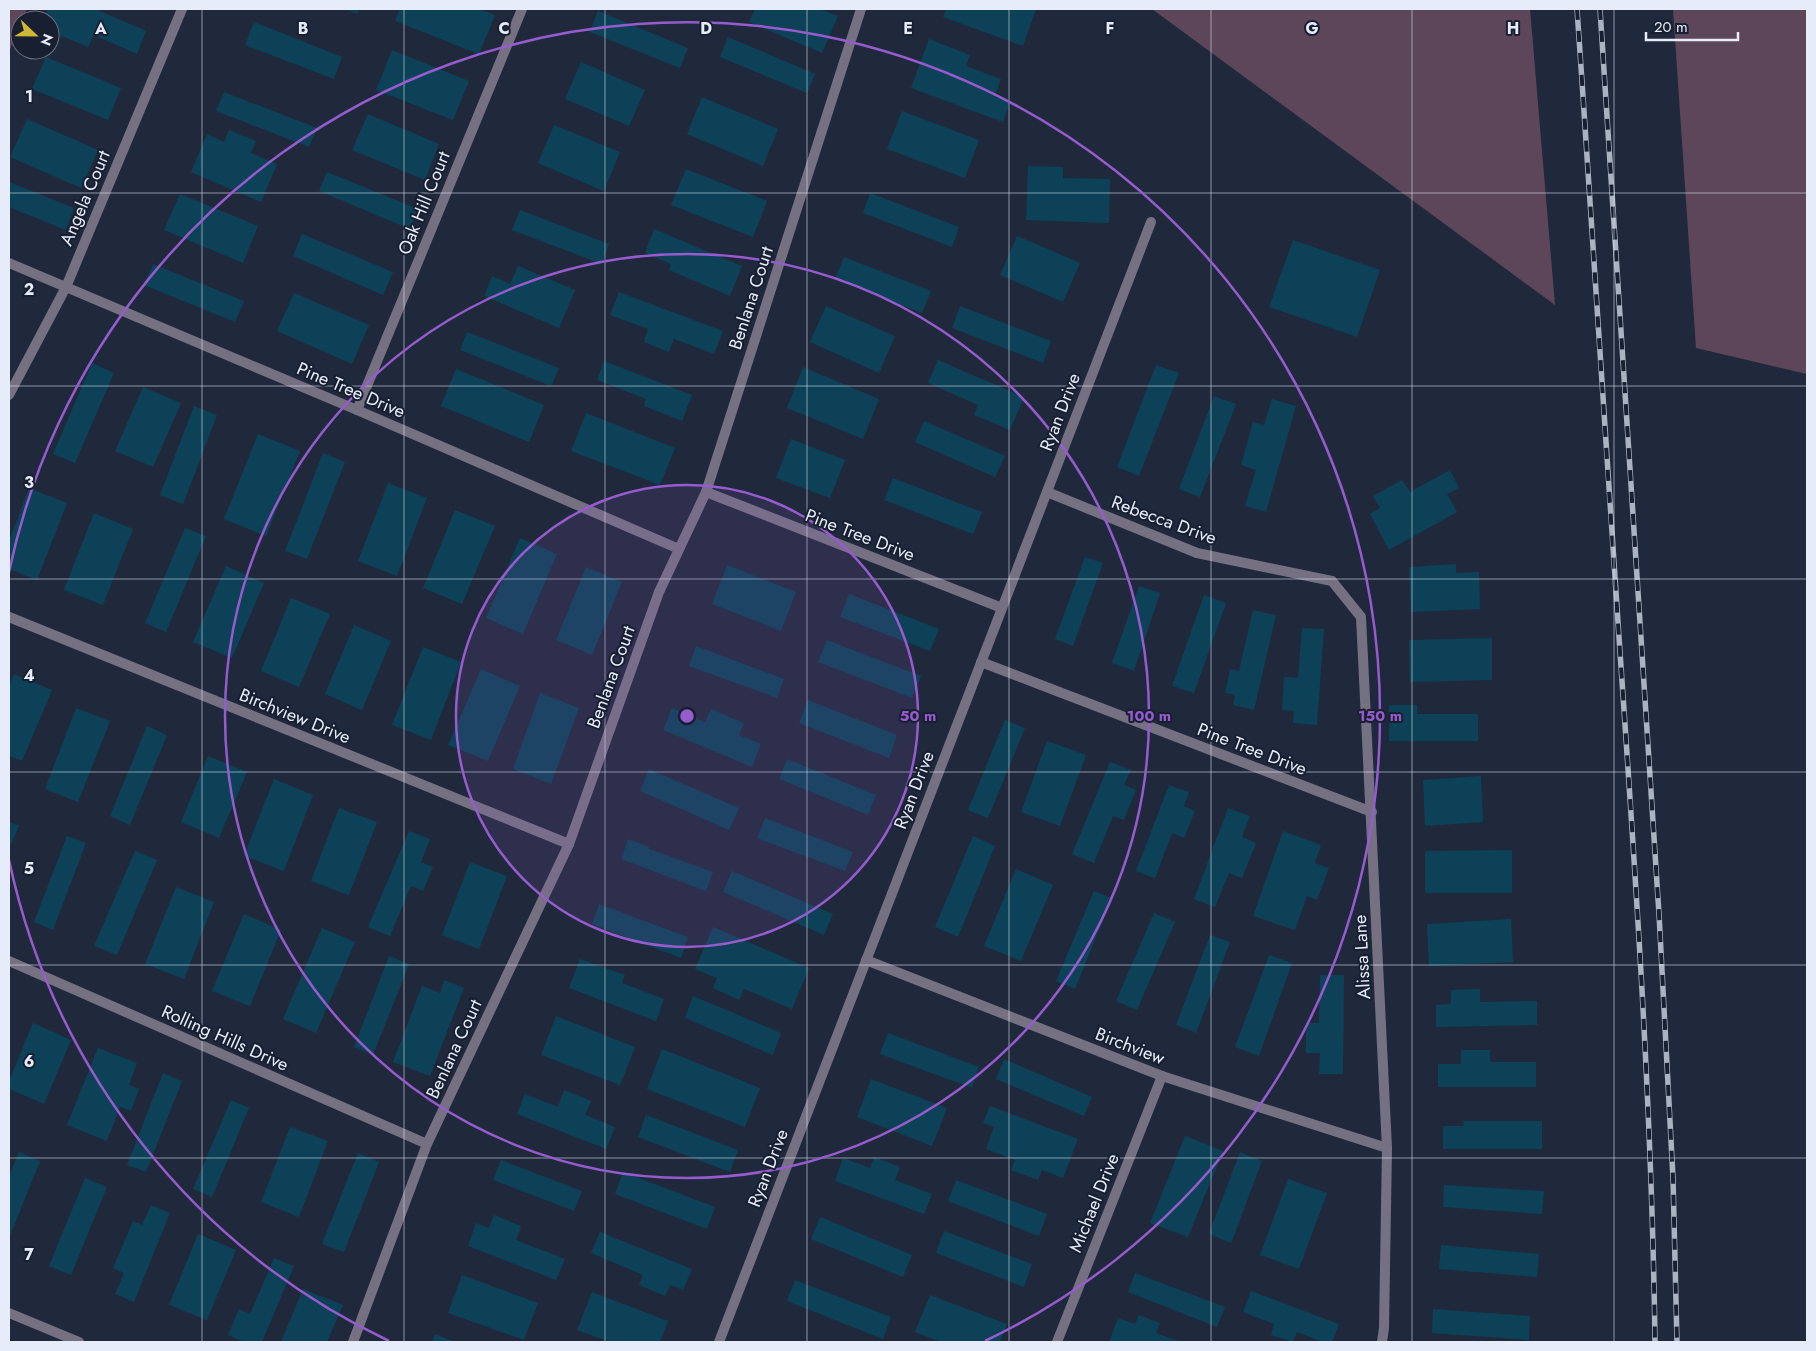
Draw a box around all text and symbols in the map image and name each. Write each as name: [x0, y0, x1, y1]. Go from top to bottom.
north arrow: [10, 10, 60, 60]
scale bar: [1646, 10, 1738, 42]
text: 20 m: [1654, 16, 1688, 38]
text: A: [94, 17, 107, 40]
text: B: [298, 17, 308, 40]
text: C: [498, 17, 510, 40]
text: D: [700, 17, 712, 40]
text: E: [903, 17, 913, 40]
text: F: [1106, 17, 1114, 40]
text: G: [1305, 17, 1319, 40]
text: H: [1507, 17, 1519, 40]
text: N: [36, 31, 58, 49]
text: 1: [25, 85, 33, 108]
street label: Angela Court: [53, 146, 117, 250]
street label: Oak Hill Court: [391, 147, 457, 259]
street label: Benlana Court: [722, 242, 780, 353]
text: 2: [24, 278, 34, 301]
street label: Pine Tree Drive: [293, 355, 409, 425]
street label: Ryan Drive: [1033, 369, 1087, 455]
text: 3: [24, 471, 34, 494]
street label: Rebecca Drive: [1108, 489, 1220, 551]
street label: Pine Tree Drive: [801, 502, 919, 568]
street label: Benlana Court: [580, 622, 642, 732]
text: 4: [23, 664, 35, 687]
street label: Birchview Drive: [235, 682, 355, 750]
text: 50 m: [900, 705, 936, 727]
text: 100 m: [1127, 705, 1171, 727]
text: 150 m: [1358, 705, 1402, 727]
centre of rings: [678, 707, 696, 725]
street label: Pine Tree Drive: [1193, 716, 1311, 782]
street label: Ryan Drive: [887, 747, 941, 833]
text: 5: [24, 857, 34, 880]
street label: Alissa Lane: [1347, 914, 1377, 1000]
street label: Benlana Court: [420, 994, 489, 1103]
street label: Rolling Hills Drive: [157, 998, 293, 1078]
street label: Birchview: [1092, 1021, 1169, 1071]
text: 6: [24, 1050, 34, 1073]
street label: Ryan Drive: [741, 1125, 795, 1211]
street label: Michael Drive: [1062, 1150, 1126, 1256]
text: 7: [24, 1243, 34, 1266]

